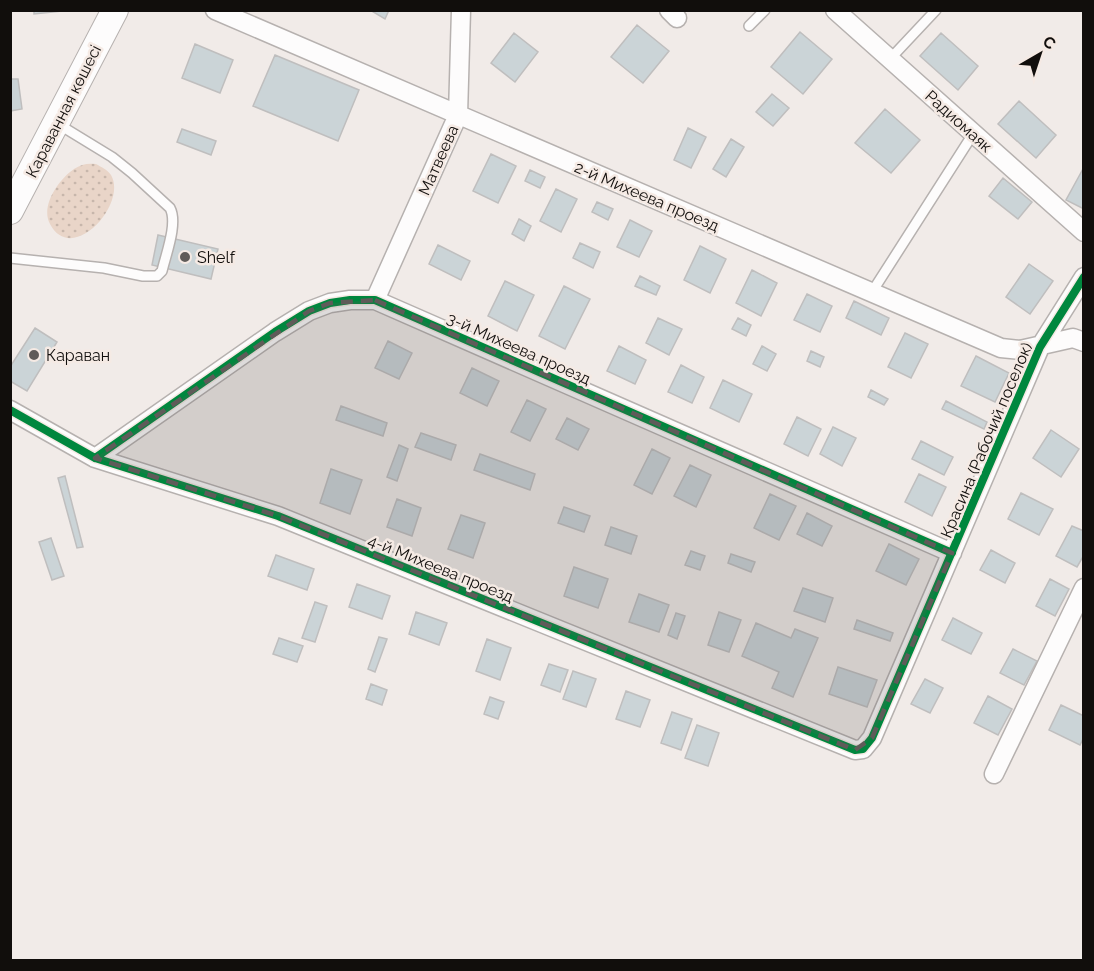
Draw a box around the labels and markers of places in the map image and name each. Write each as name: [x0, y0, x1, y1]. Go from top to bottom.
place label: Shelf: [197, 248, 236, 267]
marker: Shelf: [178, 250, 192, 264]
place label: Караван: [46, 346, 110, 365]
marker: Караван: [27, 348, 41, 362]

